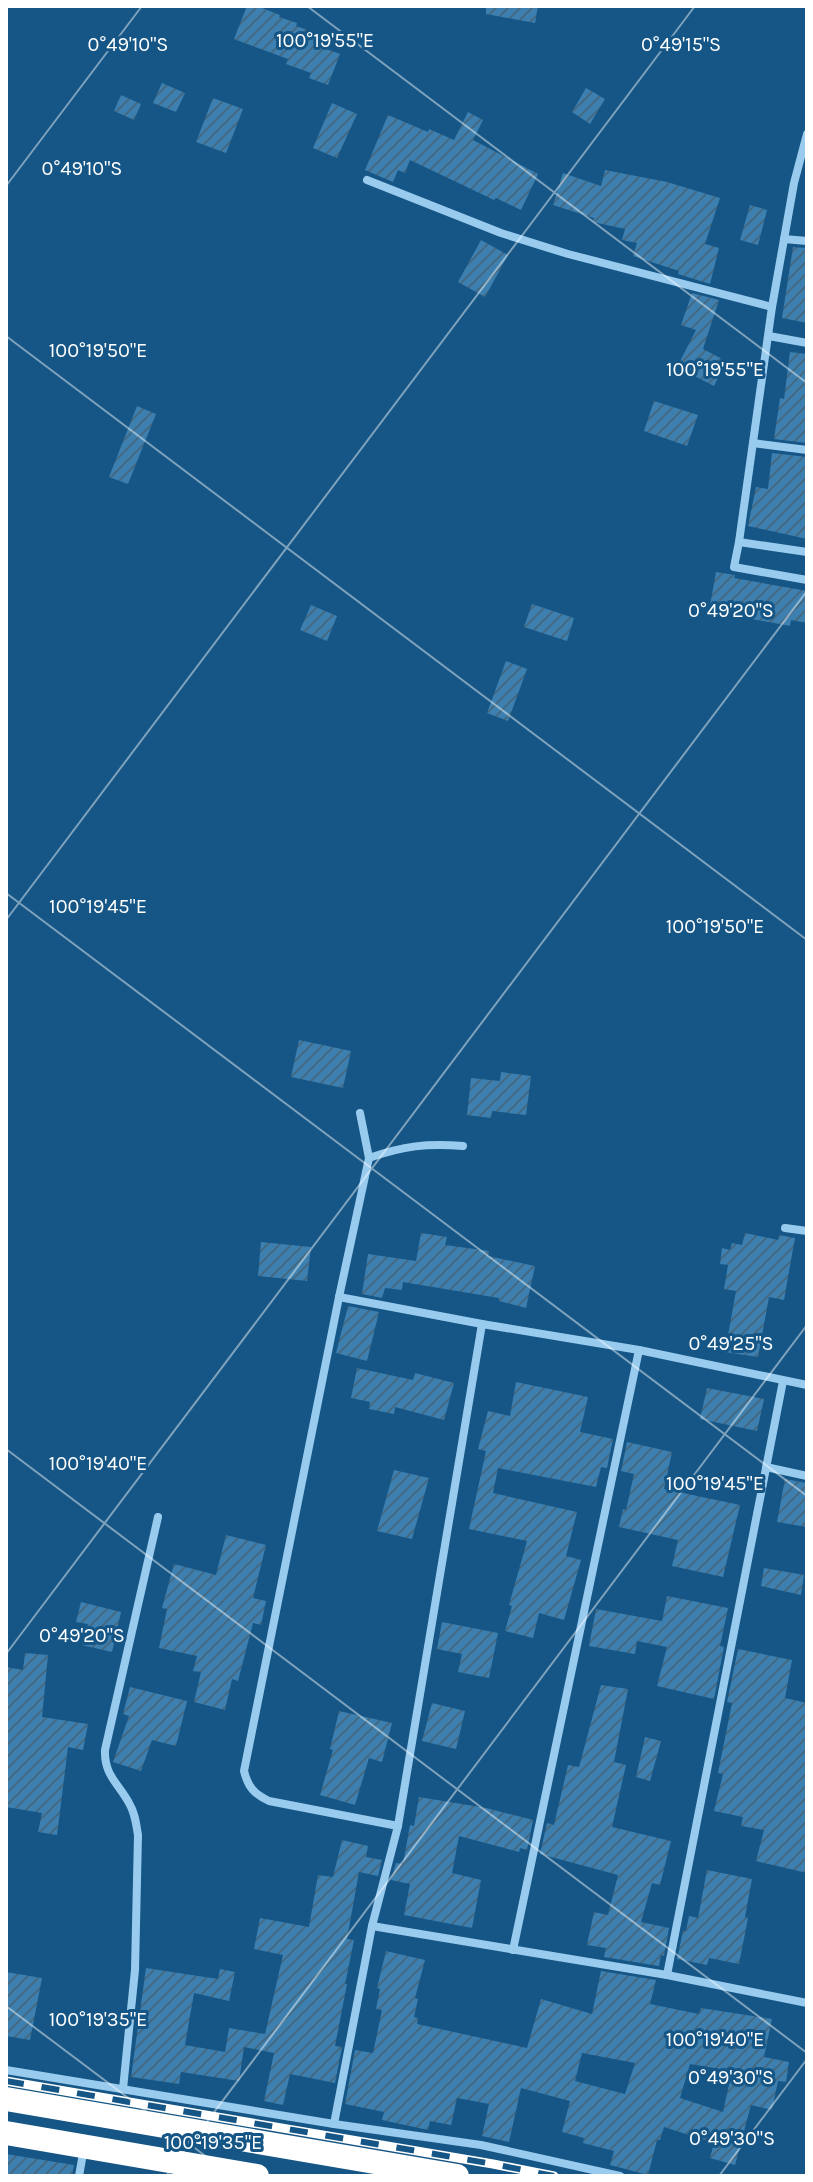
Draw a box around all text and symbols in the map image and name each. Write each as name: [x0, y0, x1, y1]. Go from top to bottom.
text: 100°19'55"E: [276, 29, 374, 52]
text: 0°49'10"S: [88, 33, 168, 56]
text: 0°49'15"S: [641, 33, 721, 56]
text: 0°49'10"S: [42, 157, 122, 180]
text: 100°19'50"E: [49, 339, 147, 362]
text: 100°19'55"E: [666, 358, 764, 381]
text: 0°49'20"S: [688, 599, 774, 622]
text: 100°19'45"E: [49, 895, 147, 918]
text: 100°19'50"E: [666, 915, 764, 938]
text: 0°49'25"S: [688, 1332, 774, 1355]
text: 100°19'40"E: [49, 1452, 147, 1475]
text: 100°19'45"E: [666, 1472, 764, 1495]
text: 0°49'20"S: [39, 1624, 125, 1647]
text: 100°19'35"E: [49, 2008, 147, 2031]
text: 100°19'40"E: [666, 2028, 764, 2051]
text: 0°49'30"S: [688, 2066, 774, 2089]
text: 0°49'30"S: [689, 2127, 775, 2150]
text: 100°19'35"E: [164, 2131, 262, 2154]

